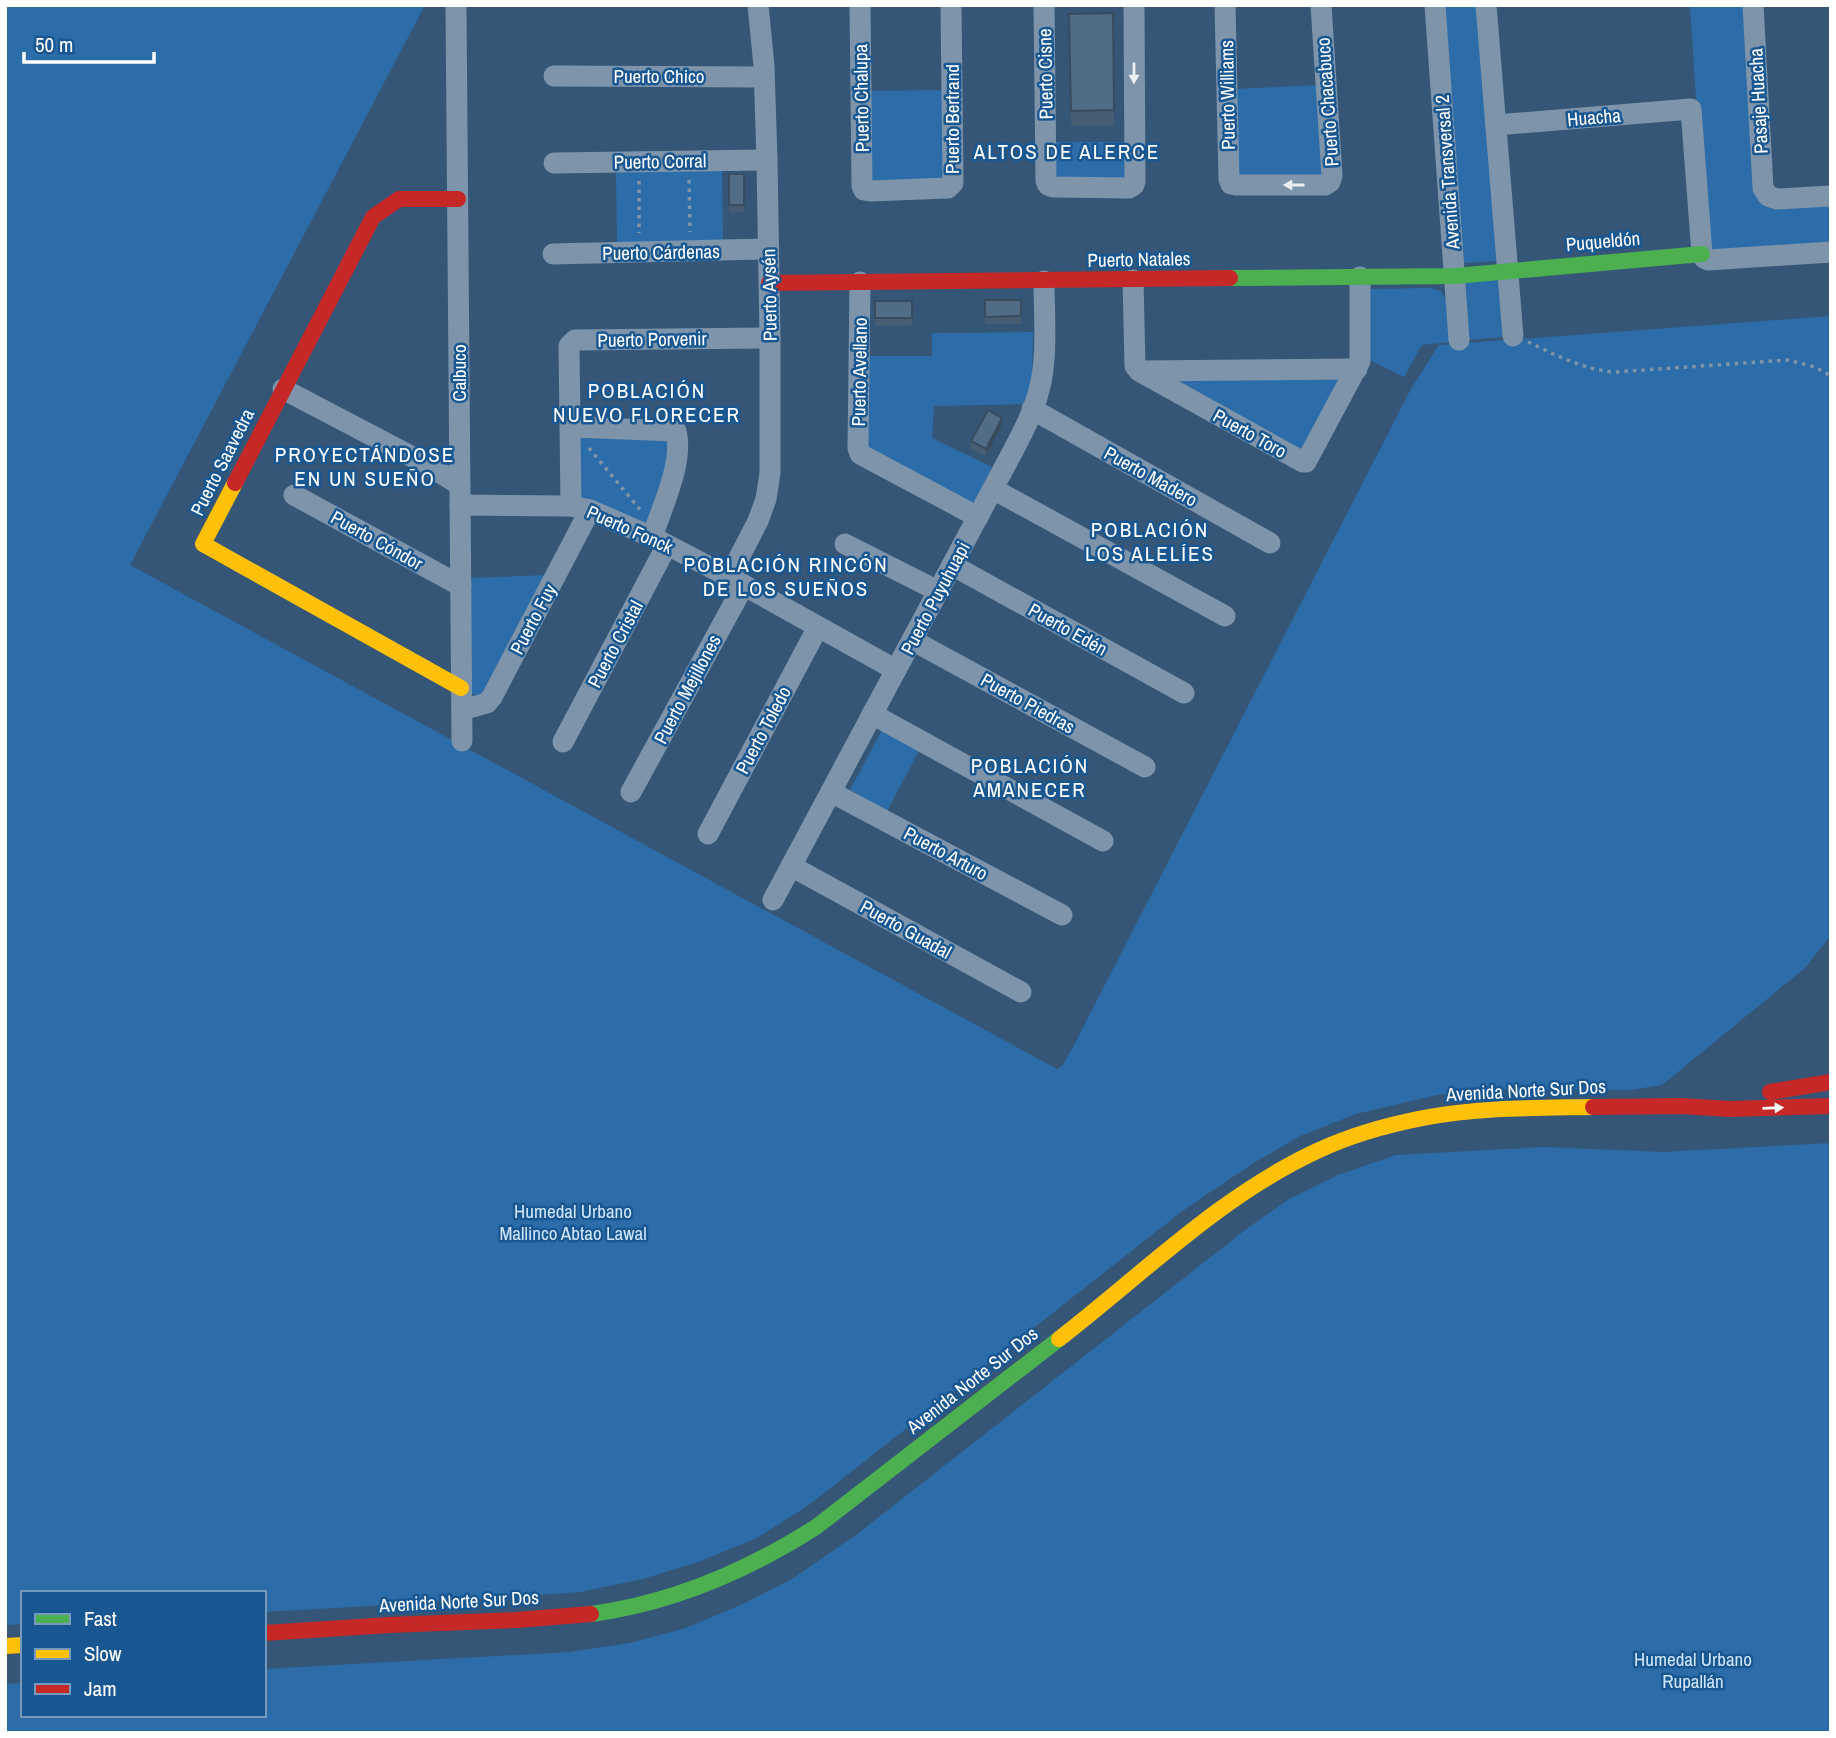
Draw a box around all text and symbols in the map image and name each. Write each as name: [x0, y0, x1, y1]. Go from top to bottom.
scale bar: [24, 21, 154, 65]
street label: Puerto Cisne: [1031, 28, 1059, 120]
text: 50 m: [35, 30, 73, 59]
street label: Puerto Chacabuco: [1310, 37, 1344, 167]
street label: Puerto Williams: [1213, 40, 1241, 150]
street label: Puerto Chalupa: [847, 43, 875, 152]
street label: Pasaje Huacha: [1742, 47, 1774, 154]
street label: Puerto Chico: [614, 63, 704, 89]
one-way arrow: [1128, 63, 1140, 85]
street label: Puerto Bertrand: [939, 64, 965, 174]
street label: Avenida Transversal 2: [1429, 94, 1465, 251]
street label: Huacha: [1566, 102, 1622, 132]
district label: ALTOS DE ALERCE: [973, 137, 1160, 166]
street label: Puerto Corral: [613, 147, 707, 175]
one-way arrow: [1282, 179, 1304, 191]
street label: Puqueldón: [1565, 225, 1641, 257]
street label: Puerto Cárdenas: [602, 238, 720, 266]
street label: Puerto Natales: [1087, 245, 1191, 273]
street label: Puerto Aysén: [755, 249, 783, 341]
street label: Puerto Avellano: [845, 317, 873, 427]
street label: Puerto Porvenir: [597, 325, 708, 353]
street label: Calbuco: [446, 344, 472, 402]
district label: POBLACIÓN NUEVO FLORECER: [553, 376, 741, 429]
street label: Puerto Toro: [1209, 402, 1291, 464]
street label: Puerto Saavedra: [184, 404, 260, 520]
district label: PROYECTÁNDOSE EN UN SUEÑO: [275, 440, 455, 493]
street label: Puerto Madero: [1100, 440, 1202, 512]
street label: Puerto Fonck: [583, 498, 677, 560]
street label: Puerto Cóndor: [326, 504, 428, 576]
district label: POBLACIÓN LOS ALELÍES: [1085, 515, 1215, 568]
street label: Puerto Puyuhuapi: [894, 537, 976, 659]
district label: POBLACIÓN RINCÓN DE LOS SUEÑOS: [683, 550, 889, 603]
street label: Puerto Fuy: [504, 579, 562, 659]
street label: Puerto Cristal: [581, 596, 649, 692]
street label: Puerto Edén: [1024, 597, 1112, 661]
street label: Puerto Mejillones: [647, 630, 727, 748]
street label: Puerto Piedras: [976, 666, 1080, 740]
street label: Puerto Toledo: [729, 682, 797, 778]
district label: POBLACIÓN AMANECER: [971, 751, 1089, 804]
street label: Puerto Arturo: [899, 820, 993, 886]
street label: Puerto Guadal: [856, 893, 956, 965]
street label: Avenida Norte Sur Dos: [1444, 1073, 1607, 1107]
one-way arrow: [1763, 1102, 1785, 1113]
park label: Humedal Urbano Mallinco Abtao Lawal: [499, 1198, 647, 1246]
street label: Avenida Norte Sur Dos: [900, 1320, 1043, 1440]
street label: Avenida Norte Sur Dos: [377, 1584, 540, 1618]
legend: [21, 1591, 266, 1717]
text: Fast: [84, 1604, 117, 1633]
text: Slow: [84, 1639, 122, 1668]
park label: Humedal Urbano Rupallán: [1634, 1646, 1752, 1694]
text: Jam: [84, 1674, 117, 1703]

